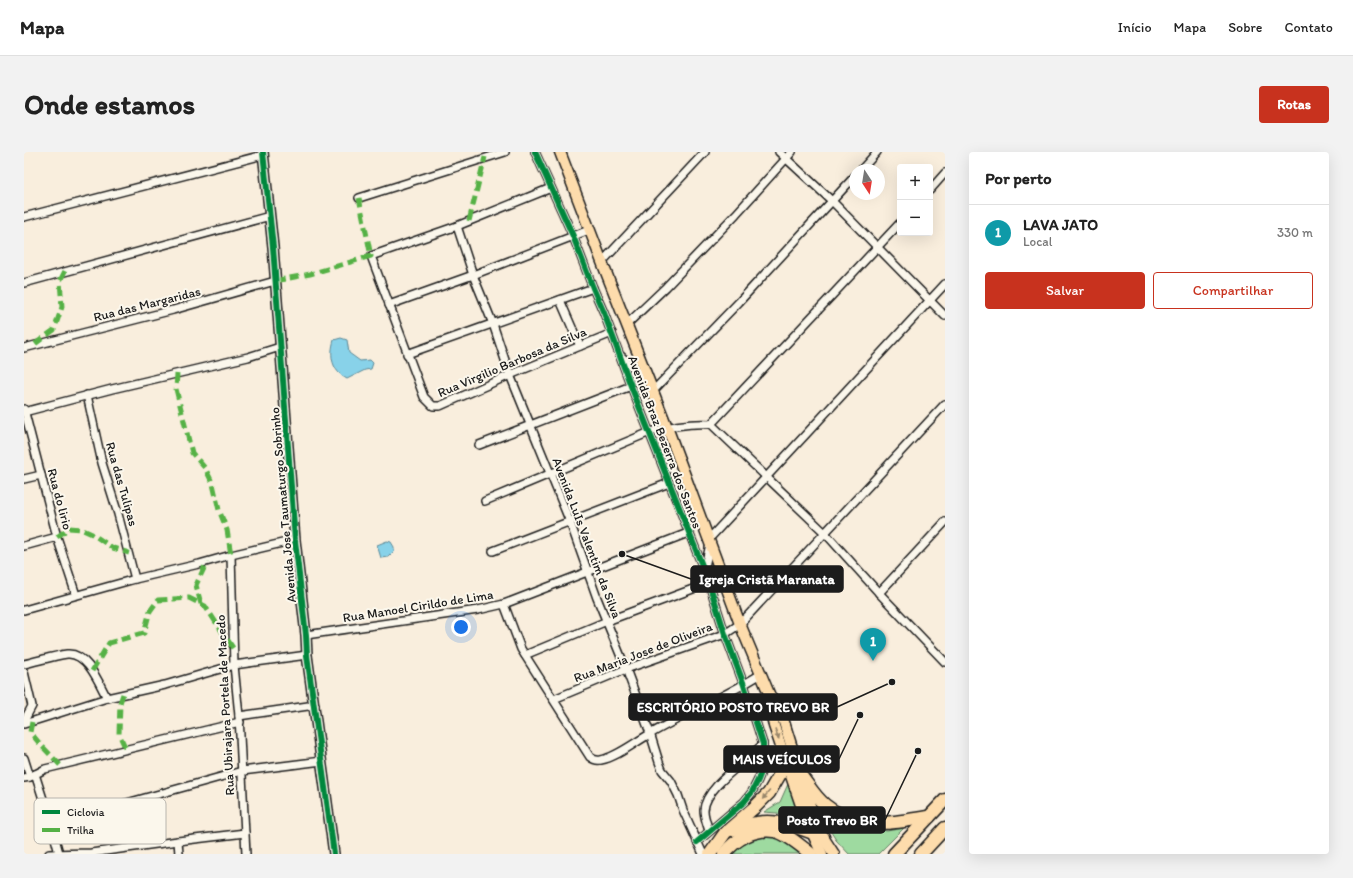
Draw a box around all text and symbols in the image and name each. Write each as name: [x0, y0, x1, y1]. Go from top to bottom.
text: Mapa: [20, 16, 64, 39]
text: Início: [1118, 19, 1152, 36]
text: Mapa: [1174, 19, 1206, 36]
text: Sobre: [1228, 19, 1262, 36]
text: Contato: [1284, 19, 1333, 36]
button: Rotas: [1259, 86, 1329, 123]
text: Onde estamos: [24, 87, 195, 121]
north arrow: [849, 164, 885, 200]
map controls: [897, 164, 933, 236]
button: +: [897, 164, 933, 200]
text: Por perto: [985, 168, 1052, 188]
button: −: [897, 200, 933, 236]
text: LAVA JATO: [1023, 216, 1098, 234]
text: 1: [995, 225, 1001, 240]
text: 330 m: [1277, 225, 1313, 240]
text: Local: [1023, 234, 1052, 249]
button: Salvar: [985, 272, 1145, 309]
button: Compartilhar: [1153, 272, 1313, 309]
street label: Rua das Margaridas: [92, 283, 202, 325]
street label: Rua Virgilio Barbosa da Silva: [435, 324, 589, 400]
street label: Avenida Braz Bezerra dos Santos: [625, 354, 705, 531]
street label: Avenida Jose Taumaturgo Sobrinho: [267, 406, 299, 603]
street label: Rua das Tulipas: [103, 440, 141, 528]
street label: Avenida LuIs Valentim da Silva: [549, 455, 625, 621]
street label: Rua do lirio: [45, 467, 76, 532]
callout: Igreja Cristã Maranata: [691, 566, 843, 592]
text: Igreja Cristã Maranata: [699, 571, 836, 588]
street label: Rua Manoel Cirildo de Lima: [342, 587, 495, 625]
street label: Rua Ubirajara Portela de Macedo: [213, 614, 237, 796]
your location: [451, 617, 471, 637]
street label: Rua Maria Jose de Oliveira: [572, 619, 715, 685]
pin: 1: [860, 628, 886, 661]
callout: ESCRITÓRIO POSTO TREVO BR: [629, 694, 837, 720]
text: ESCRITÓRIO POSTO TREVO BR: [637, 699, 830, 716]
one-way arrow: [775, 729, 781, 741]
callout: MAIS VEÍCULOS: [724, 746, 839, 772]
text: MAIS VEÍCULOS: [732, 751, 832, 768]
one-way arrow: [762, 790, 771, 800]
legend: [34, 798, 166, 844]
text: Ciclovia: [67, 806, 105, 819]
callout: Posto Trevo BR: [779, 807, 885, 833]
text: Posto Trevo BR: [787, 812, 878, 829]
text: Trilha: [67, 824, 95, 837]

